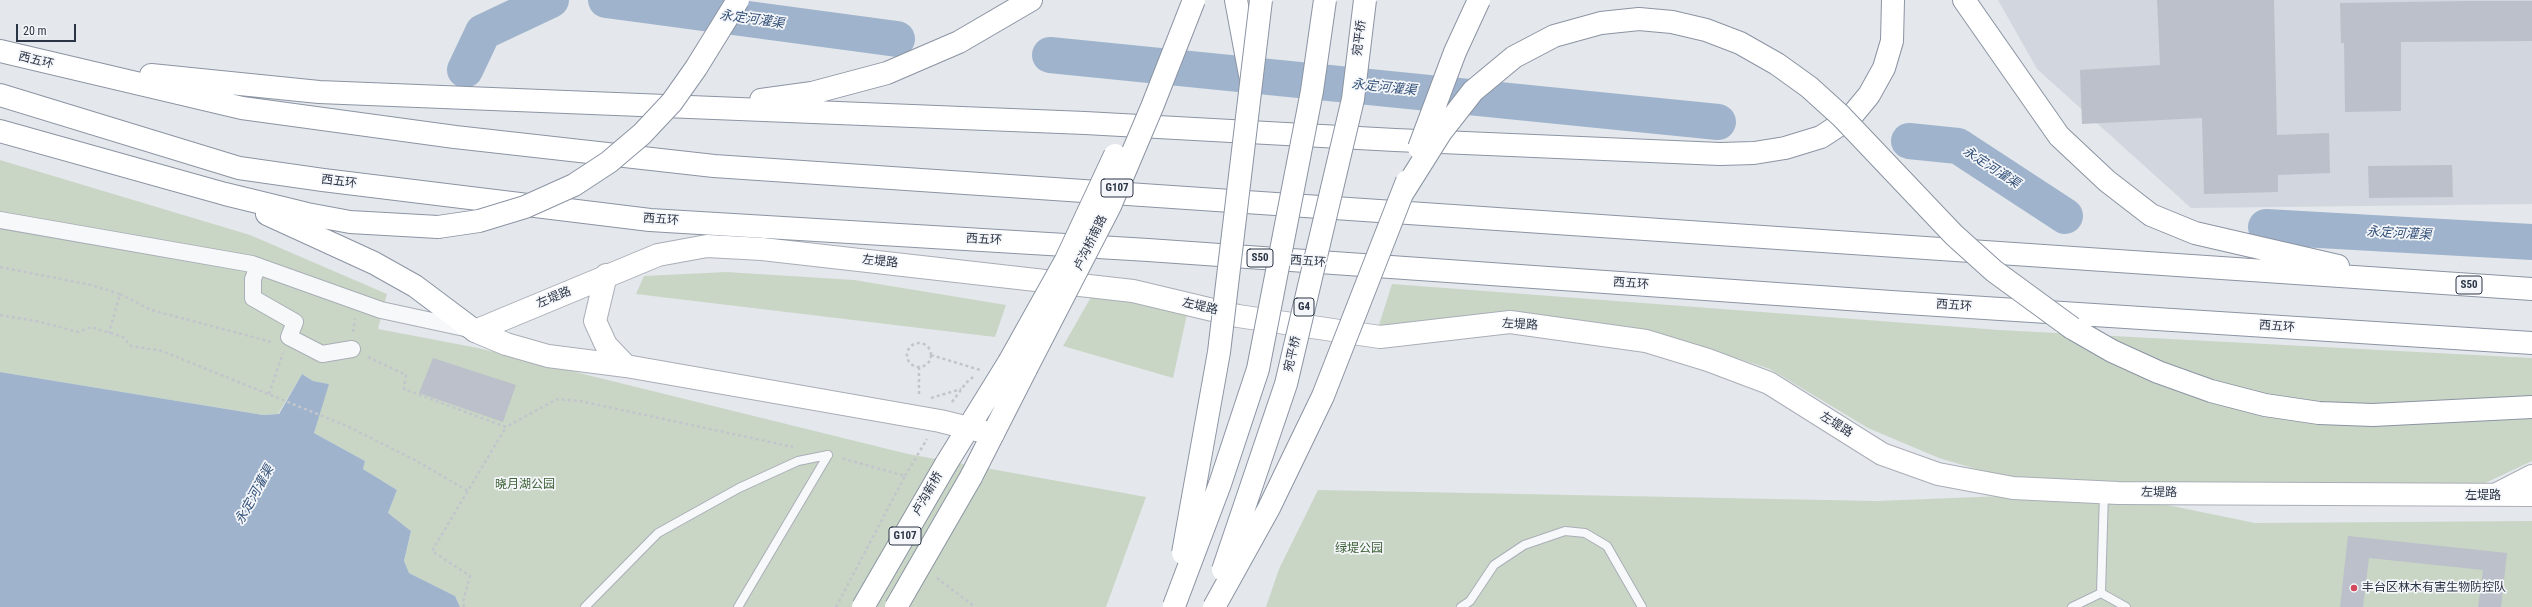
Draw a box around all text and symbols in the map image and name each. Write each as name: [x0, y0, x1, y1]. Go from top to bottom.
water label: 永定河灌渠: [719, 8, 785, 32]
scale bar: [18, 16, 78, 42]
street label: 宛平桥: [1351, 19, 1369, 57]
text: 20 m: [23, 24, 47, 38]
street label: 西五环: [17, 50, 55, 72]
water label: 永定河灌渠: [1351, 77, 1417, 99]
water label: 永定河灌渠: [1959, 144, 2023, 192]
street label: 西五环: [320, 173, 358, 191]
road number: G107: [1101, 179, 1133, 197]
street label: 西五环: [643, 212, 679, 228]
street label: 卢沟桥南路: [1071, 213, 1111, 273]
water label: 永定河灌渠: [2366, 225, 2432, 243]
street label: 西五环: [966, 232, 1002, 248]
road number: S50: [1247, 249, 1273, 267]
street label: 左堤路: [861, 253, 899, 271]
street label: 西五环: [1290, 254, 1326, 270]
street label: 西五环: [1613, 276, 1649, 292]
road number: S50: [2456, 276, 2482, 294]
street label: 左堤路: [535, 284, 573, 312]
street label: 左堤路: [1181, 296, 1219, 318]
road number: G4: [1294, 298, 1314, 316]
street label: 西五环: [1936, 298, 1972, 314]
street label: 左堤路: [1502, 317, 1538, 333]
street label: 西五环: [2259, 319, 2295, 335]
street label: 宛平桥: [1282, 335, 1304, 373]
street label: 左堤路: [1817, 409, 1855, 441]
water label: 永定河灌渠: [232, 463, 278, 527]
street label: 卢沟新桥: [910, 470, 946, 518]
park label: 晓月湖公园: [495, 478, 555, 492]
street label: 左堤路: [2141, 485, 2177, 501]
street label: 左堤路: [2465, 489, 2501, 503]
road number: G107: [889, 527, 921, 545]
park label: 绿堤公园: [1335, 542, 1383, 556]
place label: 丰台区林木有害生物防控队: [2362, 581, 2506, 595]
marker: 丰台区林木有害生物防控队: [2349, 583, 2359, 593]

